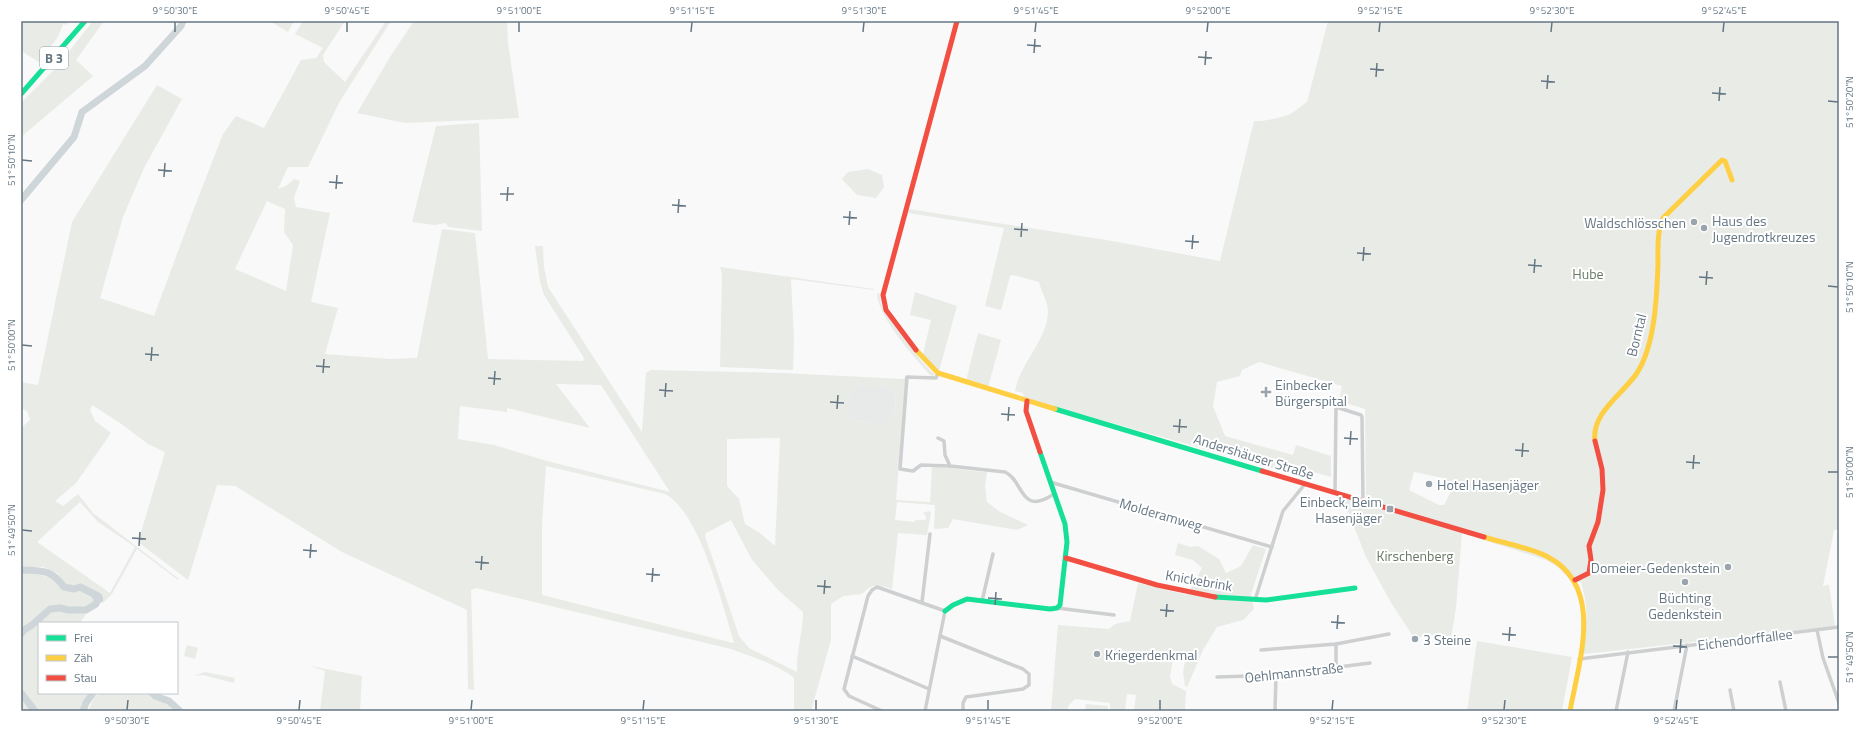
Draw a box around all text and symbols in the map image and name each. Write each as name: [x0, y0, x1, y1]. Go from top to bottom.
text: 9°50'30"E: [153, 3, 198, 18]
text: 9°50'45"E: [325, 3, 370, 18]
text: 9°51'00"E: [497, 3, 542, 18]
text: 9°51'15"E: [670, 3, 715, 18]
text: 9°51'30"E: [842, 3, 887, 18]
text: 9°51'45"E: [1014, 3, 1059, 18]
text: 9°52'00"E: [1186, 3, 1231, 18]
text: 9°52'15"E: [1358, 3, 1403, 18]
text: 9°52'30"E: [1530, 3, 1575, 18]
text: 9°52'45"E: [1702, 3, 1747, 18]
road number: B 3: [40, 47, 68, 69]
text: 51°50'20"N: [1842, 76, 1857, 128]
text: 51°50'10"N: [4, 134, 19, 186]
place label: Haus des Jugendrotkreuzes: [1712, 210, 1815, 247]
place label: Waldschlösschen: [1584, 212, 1686, 233]
marker: Waldschlösschen: [1689, 217, 1699, 227]
marker: Haus des Jugendrotkreuzes: [1699, 223, 1709, 233]
text: 51°50'10"N: [1842, 261, 1857, 313]
park label: Hube: [1572, 263, 1604, 284]
street label: Borntal: [1621, 311, 1651, 359]
text: 51°50'00"N: [4, 319, 19, 371]
place label: Einbecker Bürgerspital: [1275, 374, 1347, 411]
marker: Einbecker Bürgerspital: [1260, 386, 1272, 398]
street label: Andershäuser Straße: [1191, 428, 1317, 484]
text: 51°50'00"N: [1842, 446, 1857, 498]
place label: Hotel Hasenjäger: [1437, 474, 1539, 495]
marker: Hotel Hasenjäger: [1424, 479, 1434, 489]
place label: Einbeck, Beim Hasenjäger: [1300, 491, 1382, 528]
street label: Molderamweg: [1117, 492, 1205, 536]
text: 51°49'50"N: [4, 504, 19, 556]
marker: Einbeck, Beim Hasenjäger: [1385, 504, 1395, 514]
park label: Kirschenberg: [1377, 545, 1453, 566]
place label: Domeier-Gedenkstein: [1591, 557, 1720, 578]
marker: Domeier-Gedenkstein: [1723, 562, 1733, 572]
street label: Knickebrink: [1164, 564, 1234, 596]
marker: Büchting Gedenkstein: [1680, 577, 1690, 587]
place label: Büchting Gedenkstein: [1648, 587, 1722, 624]
legend: [38, 622, 178, 694]
street label: Eichendorffallee: [1696, 623, 1794, 655]
text: Frei: [74, 628, 93, 647]
place label: 3 Steine: [1423, 629, 1471, 650]
text: 51°49'50"N: [1842, 631, 1857, 683]
marker: 3 Steine: [1410, 634, 1420, 644]
place label: Kriegerdenkmal: [1105, 644, 1197, 665]
text: Zäh: [74, 648, 93, 667]
marker: Kriegerdenkmal: [1092, 649, 1102, 659]
street label: Oehlmannstraße: [1244, 656, 1344, 688]
text: Stau: [74, 668, 97, 687]
text: 9°50'30"E: [105, 713, 150, 728]
text: 9°50'45"E: [277, 713, 322, 728]
text: 9°51'00"E: [449, 713, 494, 728]
text: 9°51'15"E: [621, 713, 666, 728]
text: 9°51'30"E: [794, 713, 839, 728]
text: 9°51'45"E: [966, 713, 1011, 728]
text: 9°52'00"E: [1138, 713, 1183, 728]
text: 9°52'15"E: [1310, 713, 1355, 728]
text: 9°52'30"E: [1482, 713, 1527, 728]
text: 9°52'45"E: [1654, 713, 1699, 728]

